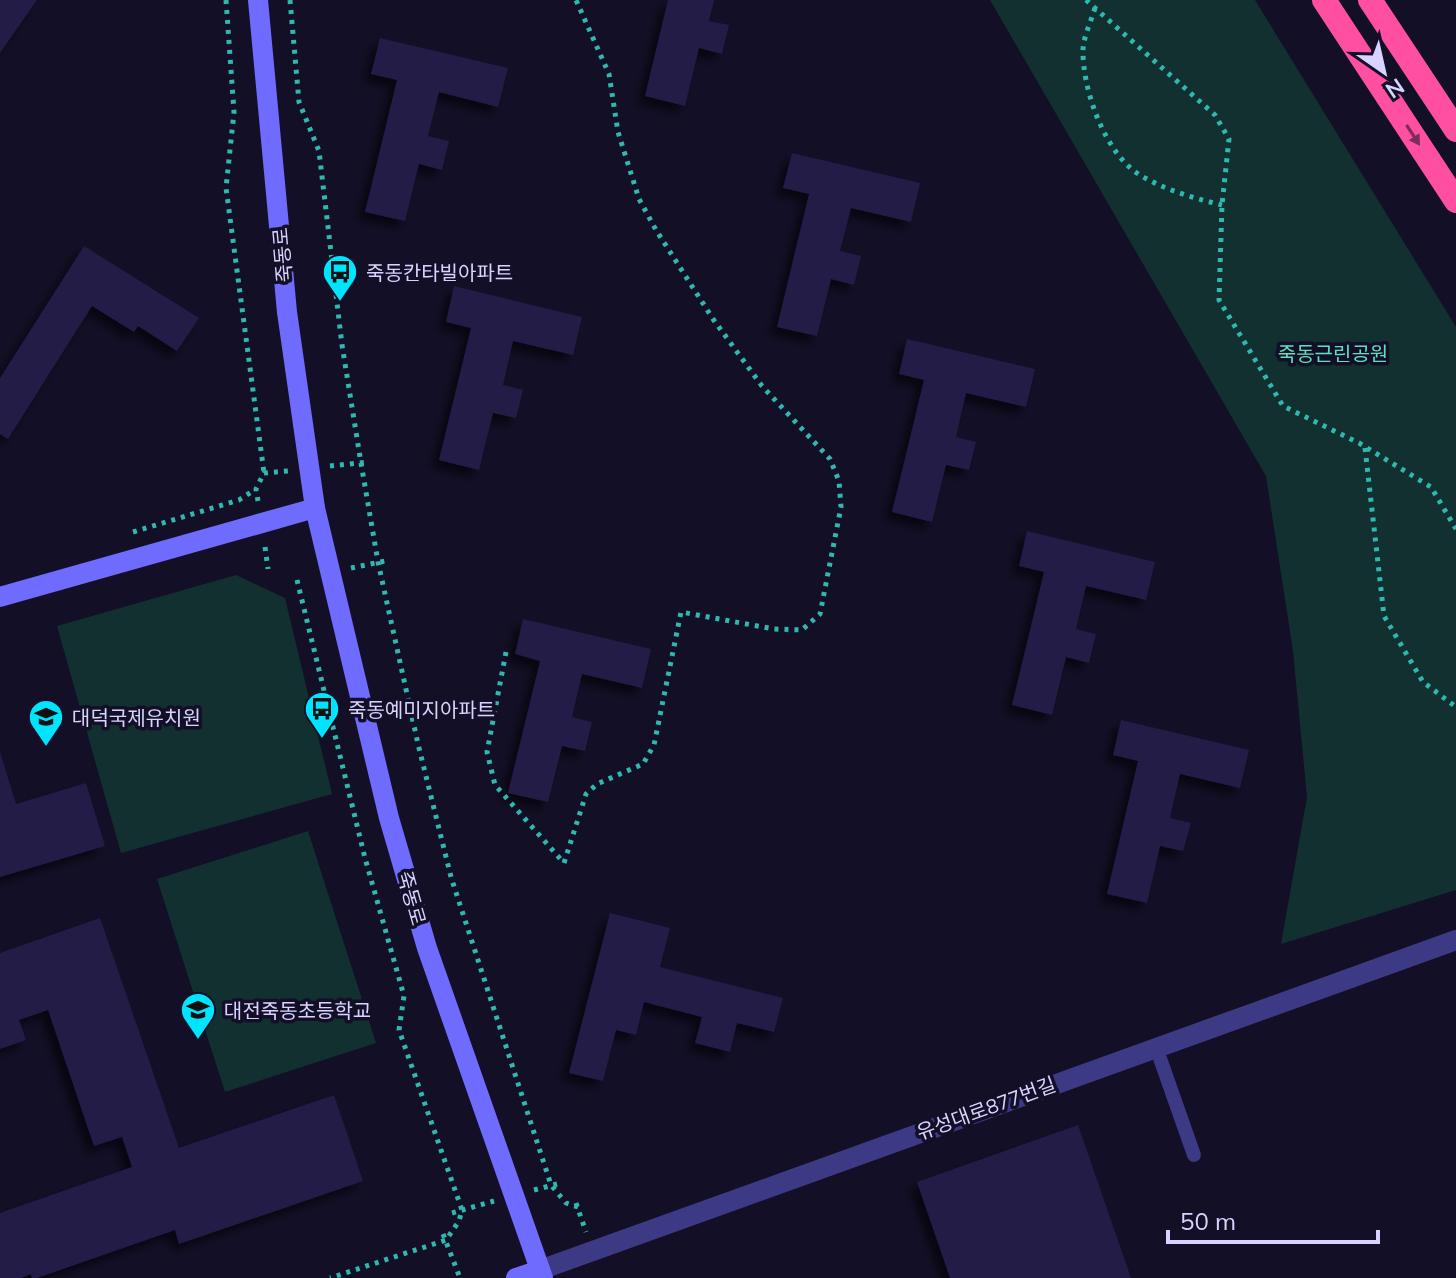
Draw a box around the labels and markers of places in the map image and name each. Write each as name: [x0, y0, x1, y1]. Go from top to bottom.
bus stop icon: 죽동칸타빌아파트: [321, 253, 359, 303]
place label: 죽동칸타빌아파트: [366, 260, 513, 285]
bus stop icon: 죽동예미지아파트: [303, 690, 341, 740]
place label: 죽동예미지아파트: [348, 697, 495, 722]
school or university icon: 대덕국제유치원: [27, 698, 65, 748]
place label: 대덕국제유치원: [72, 705, 201, 730]
school or university icon: 대전죽동초등학교: [179, 991, 217, 1041]
place label: 대전죽동초등학교: [224, 998, 371, 1023]

